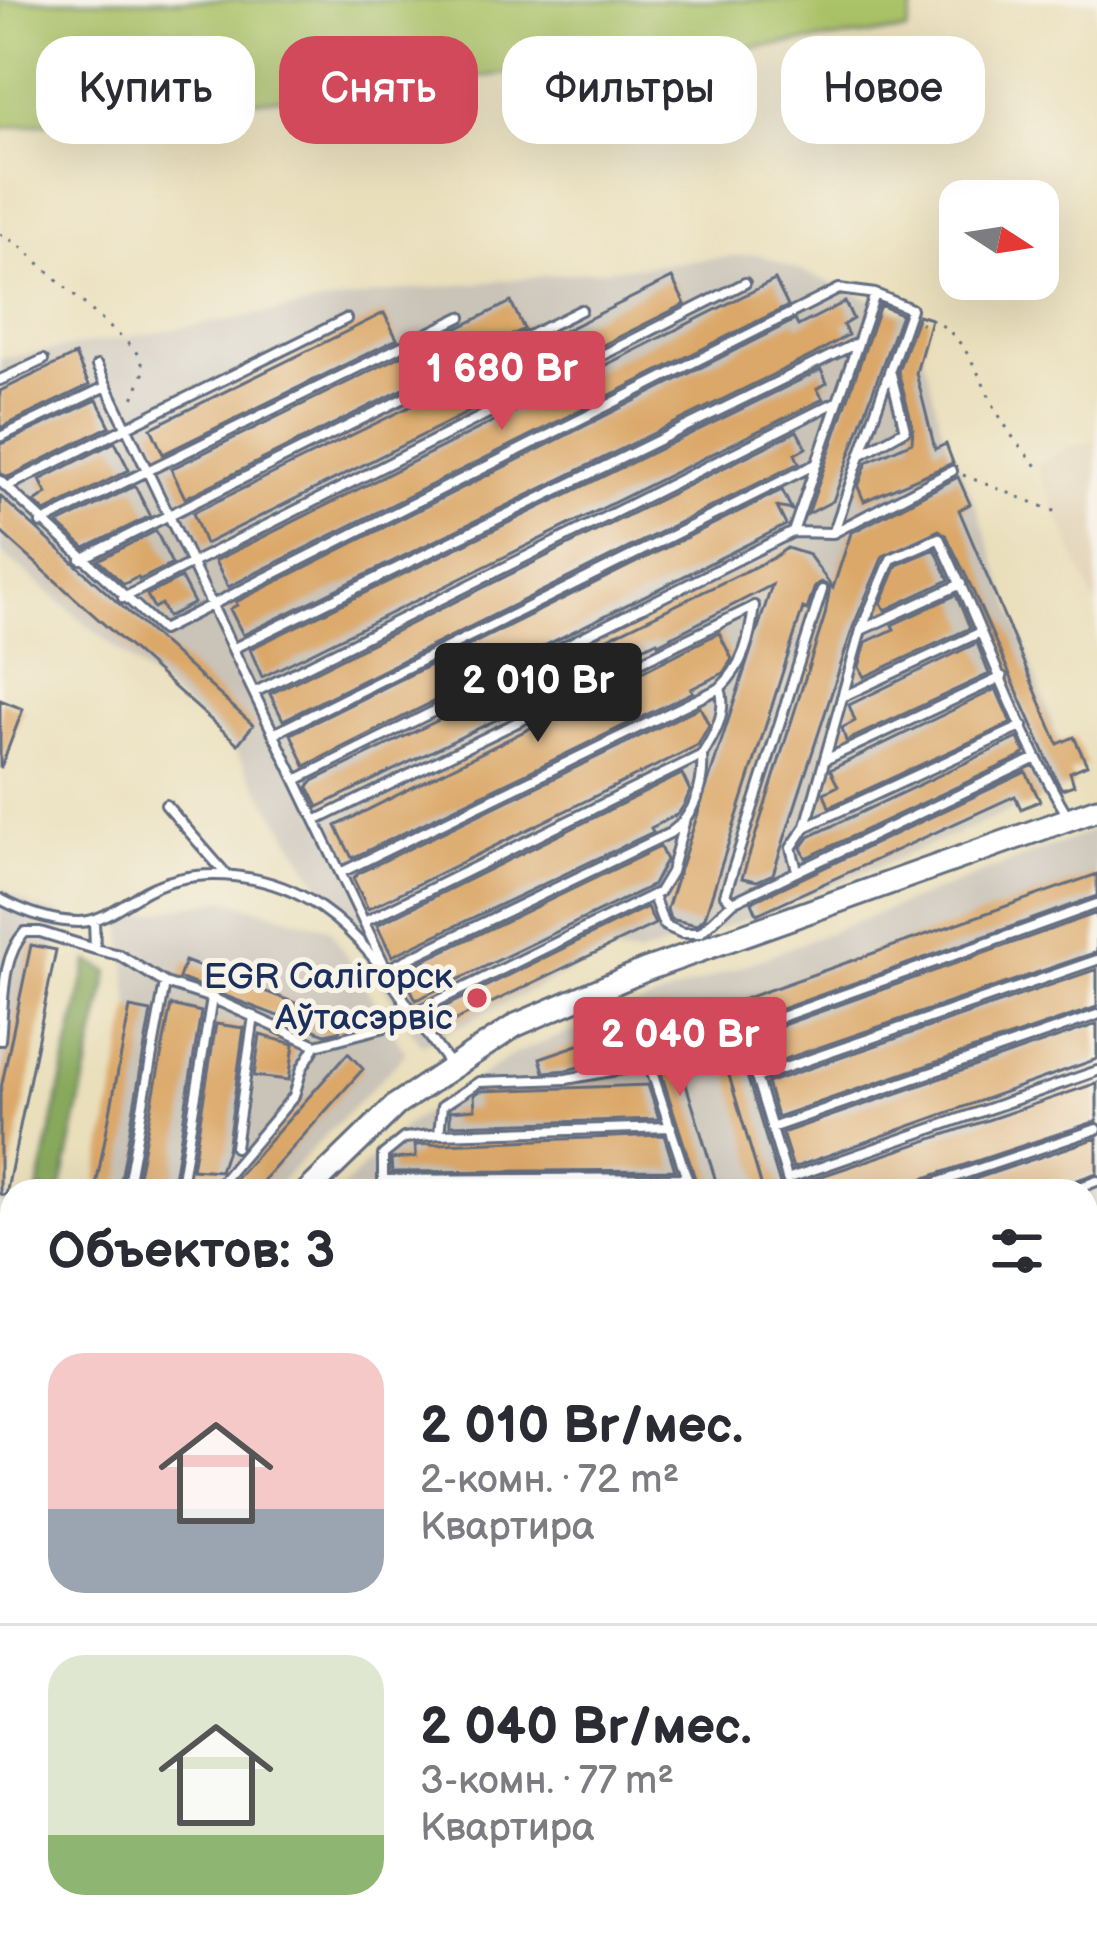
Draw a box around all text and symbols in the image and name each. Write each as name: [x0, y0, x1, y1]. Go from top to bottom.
chip: Купить: [36, 36, 255, 144]
chip: Снять: [279, 36, 478, 144]
chip: Фильтры: [502, 36, 757, 144]
chip: Новое: [781, 36, 985, 144]
north arrow: [939, 180, 1059, 300]
map controls: [939, 180, 1059, 300]
pin: 1 680 Br: [378, 331, 626, 433]
text: 1 680 Br: [426, 346, 578, 393]
pin: 2 010 Br: [414, 643, 662, 745]
text: 2 010 Br: [462, 658, 614, 705]
place label: EGR Салігорск Аўтасэрвіс: [203, 956, 453, 1040]
marker: EGR Салігорск Аўтасэрвіс: [464, 985, 490, 1011]
pin: 2 040 Br: [556, 997, 804, 1099]
text: 2 040 Br: [600, 1012, 760, 1059]
icon: filters: [984, 1218, 1050, 1284]
text: Объектов: 3: [48, 1221, 335, 1282]
text: 2 010 Br/мес.: [420, 1396, 743, 1457]
icon: home: [144, 1401, 288, 1545]
text: 2-комн. · 72 m²: [420, 1457, 679, 1504]
text: Квартира: [420, 1504, 595, 1551]
text: 2 040 Br/мес.: [420, 1697, 752, 1758]
icon: home: [144, 1703, 288, 1847]
text: 3-комн. · 77 m²: [420, 1758, 674, 1805]
text: Квартира: [420, 1805, 595, 1852]

